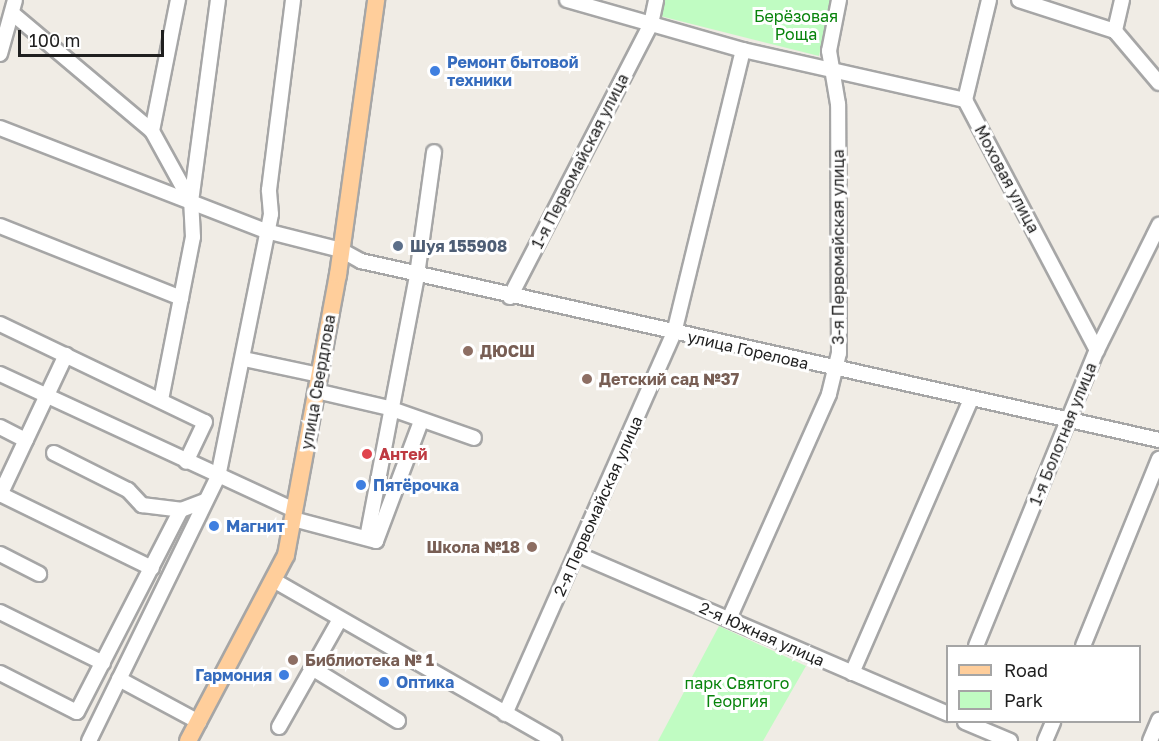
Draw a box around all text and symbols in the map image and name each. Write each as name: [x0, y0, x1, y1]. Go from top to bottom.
park label: Берёзовая Роща: [754, 6, 838, 44]
scale bar: [21, 18, 166, 56]
text: 100 m: [29, 29, 80, 51]
place label: Ремонт бытовой техники: [447, 52, 578, 90]
marker: Ремонт бытовой техники: [428, 64, 442, 78]
street label: 1-я Первомайская улица: [527, 70, 633, 252]
street label: Моховая улица: [971, 122, 1043, 236]
street label: 3-я Первомайская улица: [828, 149, 848, 345]
place label: Шуя 155908: [410, 236, 507, 256]
marker: Шуя 155908: [391, 239, 405, 253]
street label: улица Свердлова: [297, 313, 339, 451]
street label: улица Горелова: [686, 327, 810, 373]
place label: ДЮСШ: [480, 341, 535, 361]
marker: ДЮСШ: [461, 344, 475, 358]
street label: 1-я Болотная улица: [1026, 360, 1100, 508]
place label: Детский сад №37: [599, 369, 739, 389]
marker: Детский сад №37: [580, 372, 594, 386]
street label: 2-я Первомайская улица: [549, 413, 647, 599]
place label: Антей: [379, 444, 427, 464]
marker: Антей: [360, 447, 374, 461]
place label: Пятёрочка: [373, 475, 459, 495]
marker: Пятёрочка: [354, 478, 368, 492]
place label: Магнит: [226, 516, 285, 536]
marker: Магнит: [207, 519, 221, 533]
place label: Школа №18: [427, 537, 520, 557]
marker: Школа №18: [525, 540, 539, 554]
street label: 2-я Южная улица: [696, 598, 828, 670]
legend: [946, 645, 1141, 723]
place label: Библиотека № 1: [305, 650, 434, 670]
marker: Библиотека № 1: [286, 653, 300, 667]
text: Road: [1004, 659, 1048, 681]
place label: Гармония: [195, 665, 272, 685]
marker: Гармония: [277, 668, 291, 682]
place label: Оптика: [396, 672, 454, 692]
park label: парк Святого Георгия: [685, 673, 789, 711]
marker: Оптика: [377, 675, 391, 689]
text: Park: [1004, 689, 1043, 711]

